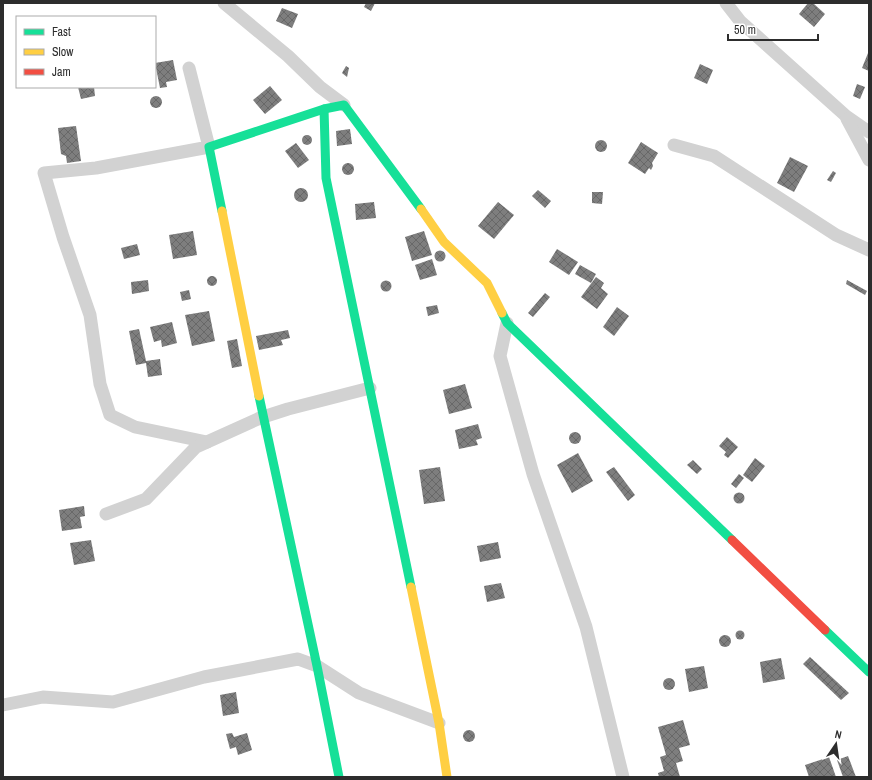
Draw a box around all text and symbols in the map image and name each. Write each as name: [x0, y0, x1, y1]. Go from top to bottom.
legend: [16, 16, 156, 88]
scale bar: [728, 16, 818, 42]
text: 50 m: [734, 22, 756, 38]
text: Fast: [52, 24, 71, 40]
text: Slow: [52, 44, 74, 60]
text: Jam: [52, 64, 71, 80]
north arrow: [816, 724, 856, 764]
text: N: [834, 727, 843, 742]

